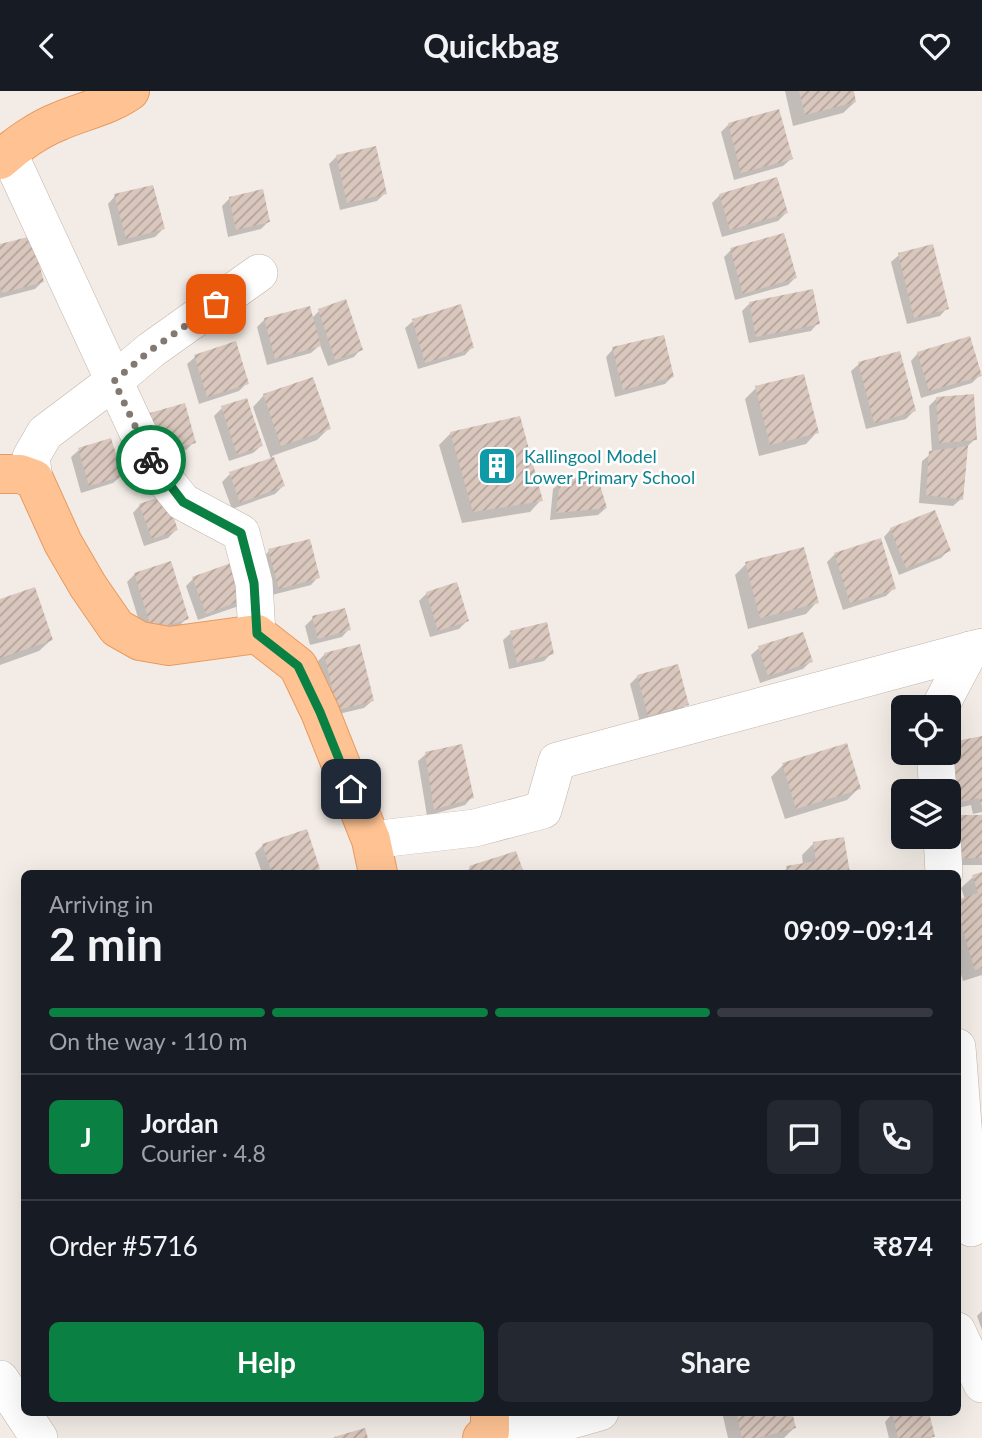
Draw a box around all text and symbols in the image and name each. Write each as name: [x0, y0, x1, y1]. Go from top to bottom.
text: Quickbag: [423, 26, 559, 65]
icon: back: [28, 27, 66, 65]
icon: heart: [916, 27, 954, 65]
pin: [186, 274, 246, 334]
icon: bag: [197, 285, 235, 323]
courier: [116, 425, 186, 495]
icon: bike: [132, 441, 170, 479]
building icon: Kallingool Model Lower Primary School: [476, 445, 518, 487]
place label: Kallingool Model Lower Primary School: [524, 445, 695, 488]
map controls: [891, 695, 961, 849]
button: locate: [891, 695, 961, 765]
pin: [321, 759, 381, 819]
icon: home: [332, 770, 370, 808]
button: layers: [891, 779, 961, 849]
text: Arriving in: [49, 890, 153, 918]
text: 09:09–09:14: [784, 914, 933, 946]
text: 2 min: [49, 916, 163, 971]
text: On the way · 110 m: [49, 1027, 248, 1055]
button: chat: [767, 1100, 841, 1174]
button: phone: [859, 1100, 933, 1174]
text: Jordan: [141, 1107, 219, 1139]
text: J: [80, 1121, 92, 1153]
text: Courier · 4.8: [141, 1139, 266, 1167]
text: Order #5716: [49, 1230, 198, 1262]
text: ₹874: [873, 1230, 933, 1262]
button: Help: [49, 1322, 484, 1402]
button: Share: [498, 1322, 933, 1402]

